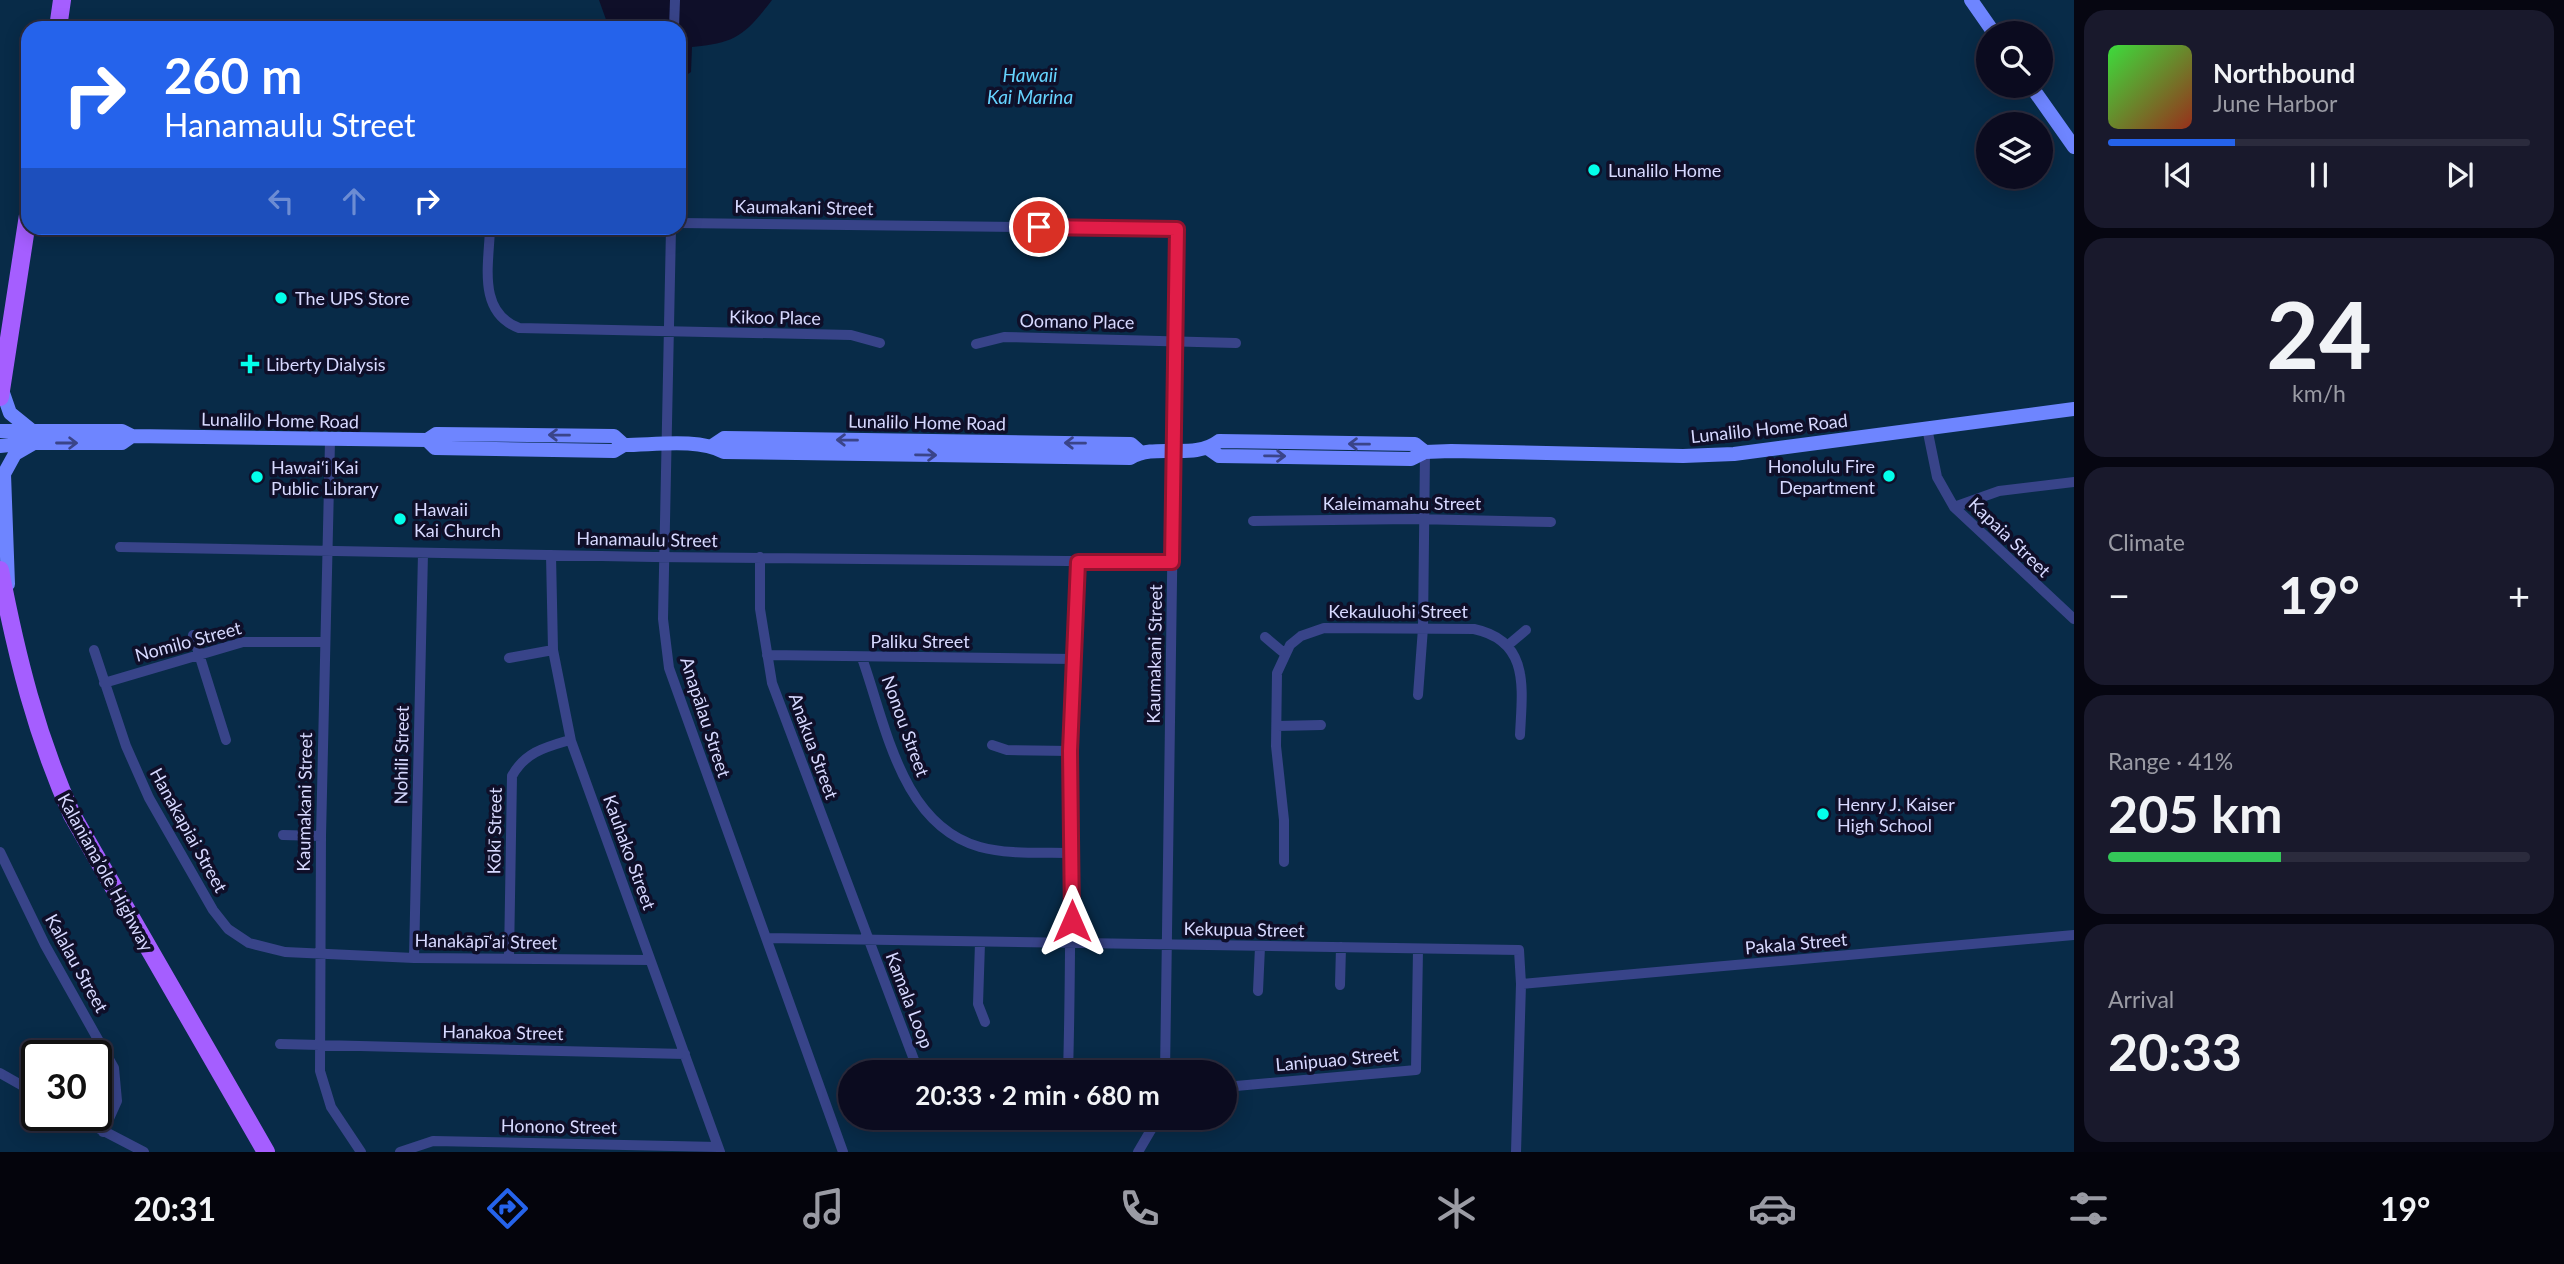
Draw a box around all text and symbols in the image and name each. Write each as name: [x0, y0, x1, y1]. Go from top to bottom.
map controls: [1976, 21, 2053, 189]
button: search: [1976, 21, 2053, 98]
text: 260 m: [164, 46, 302, 104]
icon: right: [49, 49, 140, 140]
text: Northbound: [2213, 57, 2355, 89]
water label: Hawaii Kai Marina: [987, 63, 1073, 108]
text: June Harbor: [2213, 89, 2337, 117]
text: Hanamaulu Street: [164, 105, 416, 144]
button: layers: [1976, 112, 2053, 189]
icon: previous: [2159, 156, 2197, 194]
icon: pause: [2300, 156, 2338, 194]
icon: next: [2441, 156, 2479, 194]
place label: Lunalilo Home: [1608, 159, 1721, 181]
marker: Lunalilo Home: [1586, 162, 1602, 178]
icon: left: [262, 182, 300, 220]
icon: ahead: [335, 182, 373, 220]
icon: right: [408, 182, 446, 220]
street label: Kaumakani Street: [734, 195, 874, 219]
pin: [1009, 197, 1069, 257]
icon: arrive: [1020, 208, 1058, 246]
text: 24: [2266, 279, 2372, 388]
place label: The UPS Store: [295, 287, 410, 309]
marker: The UPS Store: [273, 290, 289, 306]
street label: Kikoo Place: [729, 305, 821, 329]
street label: Oomano Place: [1019, 309, 1135, 333]
place label: Liberty Dialysis: [266, 353, 386, 375]
marker: Liberty Dialysis: [240, 354, 260, 374]
text: km/h: [2292, 379, 2346, 407]
street label: Lunalilo Home Road: [201, 408, 359, 432]
street label: Lunalilo Home Road: [1689, 409, 1849, 447]
street label: Lunalilo Home Road: [848, 410, 1006, 434]
one-way arrow: [548, 428, 571, 442]
one-way arrow: [836, 433, 859, 446]
one-way arrow: [55, 436, 78, 450]
one-way arrow: [1064, 436, 1087, 450]
one-way arrow: [1347, 437, 1370, 450]
one-way arrow: [914, 448, 937, 462]
one-way arrow: [1264, 450, 1287, 463]
place label: Honolulu Fire Department: [1768, 455, 1876, 498]
place label: Hawaiʻi Kai Public Library: [271, 456, 379, 499]
marker: Honolulu Fire Department: [1881, 468, 1897, 484]
marker: Hawaiʻi Kai Public Library: [249, 469, 265, 485]
street label: Kaleimamahu Street: [1323, 492, 1482, 514]
street label: Kapaia Street: [1965, 493, 2056, 582]
place label: Hawaii Kai Church: [414, 498, 501, 541]
marker: Hawaii Kai Church: [392, 511, 408, 527]
street label: Hanamaulu Street: [576, 527, 718, 551]
text: Climate: [2108, 528, 2185, 556]
text: 19°: [2278, 563, 2360, 625]
text: −: [2108, 572, 2130, 618]
text: +: [2508, 572, 2530, 618]
street label: Kaumakani Street: [1142, 584, 1166, 724]
street label: Kekauluohi Street: [1328, 600, 1468, 622]
street label: Nomilo Street: [132, 616, 244, 666]
street label: Paliku Street: [870, 630, 970, 652]
street label: Anapālau Street: [676, 654, 736, 781]
street label: Nonou Street: [878, 672, 935, 780]
street label: Anakua Street: [785, 690, 844, 803]
street label: Nohili Street: [389, 705, 413, 804]
street label: Kaumakani Street: [292, 732, 316, 872]
text: Range · 41%: [2108, 747, 2233, 775]
street label: Hanakapiai Street: [146, 764, 233, 897]
text: 205 km: [2108, 782, 2282, 844]
street label: Kōkī Street: [482, 787, 506, 875]
street label: Kalaniana’ole Highway: [53, 789, 159, 955]
street label: Kauhako Street: [599, 792, 661, 913]
place label: Henry J. Kaiser High School: [1837, 793, 1955, 836]
marker: Henry J. Kaiser High School: [1815, 806, 1831, 822]
position arrow: [1035, 884, 1109, 958]
street label: Kalalau Street: [41, 910, 113, 1017]
street label: Kekupua Street: [1183, 917, 1305, 941]
street label: Pakala Street: [1744, 928, 1849, 958]
street label: Hanakāpī‘ai Street: [414, 929, 558, 953]
street label: Kamala Loop: [882, 949, 938, 1051]
text: Arrival: [2108, 985, 2174, 1013]
street label: Hanakoa Street: [442, 1020, 564, 1044]
text: 20:33: [2108, 1020, 2242, 1082]
speed limit sign: 30: [21, 1040, 112, 1131]
street label: Lanipuao Street: [1274, 1043, 1400, 1075]
text: 20:33 · 2 min · 680 m: [915, 1079, 1160, 1111]
street label: Honono Street: [501, 1114, 618, 1138]
icon: directions: [483, 1184, 532, 1233]
icon: music: [799, 1184, 848, 1233]
icon: phone: [1115, 1184, 1164, 1233]
icon: climate: [1432, 1184, 1481, 1233]
icon: car: [1748, 1184, 1797, 1233]
icon: filters: [2064, 1184, 2113, 1233]
text: 20:31: [134, 1189, 216, 1228]
text: 19°: [2380, 1189, 2430, 1228]

